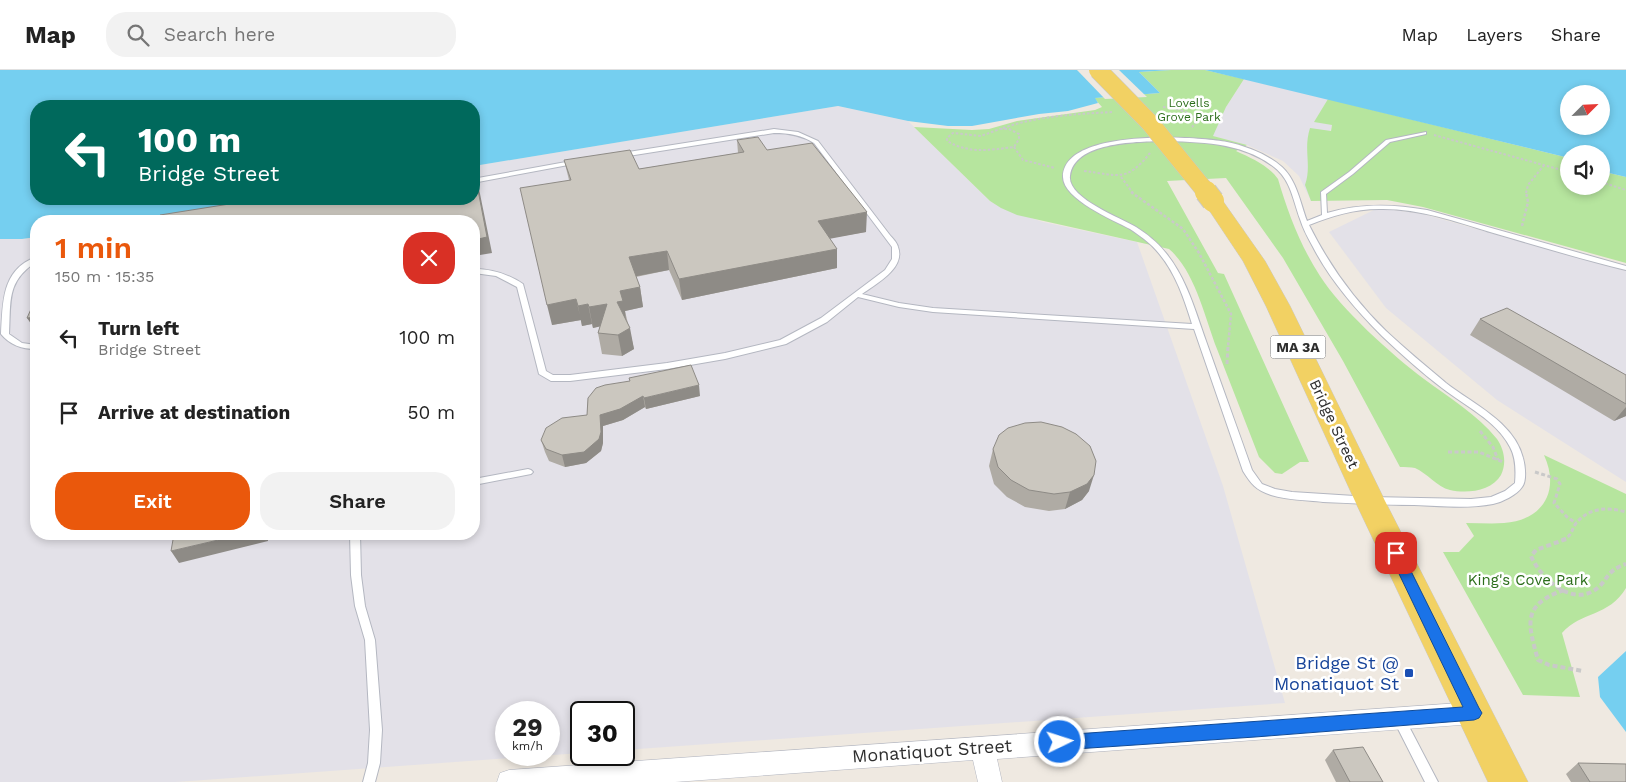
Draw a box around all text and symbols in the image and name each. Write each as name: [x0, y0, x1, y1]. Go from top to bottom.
search box: [106, 12, 456, 57]
text: Map: [25, 21, 76, 49]
icon: search: [124, 21, 152, 49]
text: Search here: [164, 23, 275, 46]
text: Map: [1401, 24, 1438, 45]
text: Layers: [1466, 24, 1523, 45]
text: Share: [1551, 24, 1601, 45]
north arrow: [1560, 85, 1610, 135]
map controls: [1560, 85, 1610, 195]
park label: Lovells Grove Park: [1157, 96, 1221, 124]
text: 100 m: [138, 119, 241, 161]
icon: left: [55, 120, 120, 185]
button: sound: [1560, 145, 1610, 195]
text: Bridge Street: [138, 161, 279, 186]
text: 1 min: [55, 230, 132, 265]
button: close: [403, 232, 455, 284]
text: 150 m · 15:35: [55, 267, 154, 286]
text: Turn left: [98, 317, 179, 340]
icon: left: [55, 324, 83, 352]
text: 100 m: [399, 326, 455, 349]
road number: MA 3A: [1270, 336, 1326, 358]
text: Bridge Street: [98, 340, 201, 359]
street label: Bridge Street: [1306, 377, 1363, 472]
icon: arrive: [55, 399, 83, 427]
text: Arrive at destination: [98, 401, 290, 424]
text: 50 m: [408, 401, 455, 424]
button: Exit: [55, 472, 250, 530]
button: Share: [260, 472, 455, 530]
pin: [1375, 532, 1417, 574]
icon: arrive: [1382, 539, 1410, 567]
park label: King's Cove Park: [1468, 571, 1589, 589]
place label: Bridge St @ Monatiquot St: [1274, 652, 1399, 694]
marker: Bridge St @ Monatiquot St: [1403, 667, 1415, 679]
speed limit sign: 30: [570, 701, 635, 766]
text: 29: [512, 713, 543, 742]
position arrow: [1033, 715, 1085, 767]
street label: Monatiquot Street: [851, 734, 1013, 767]
text: km/h: [512, 739, 543, 753]

